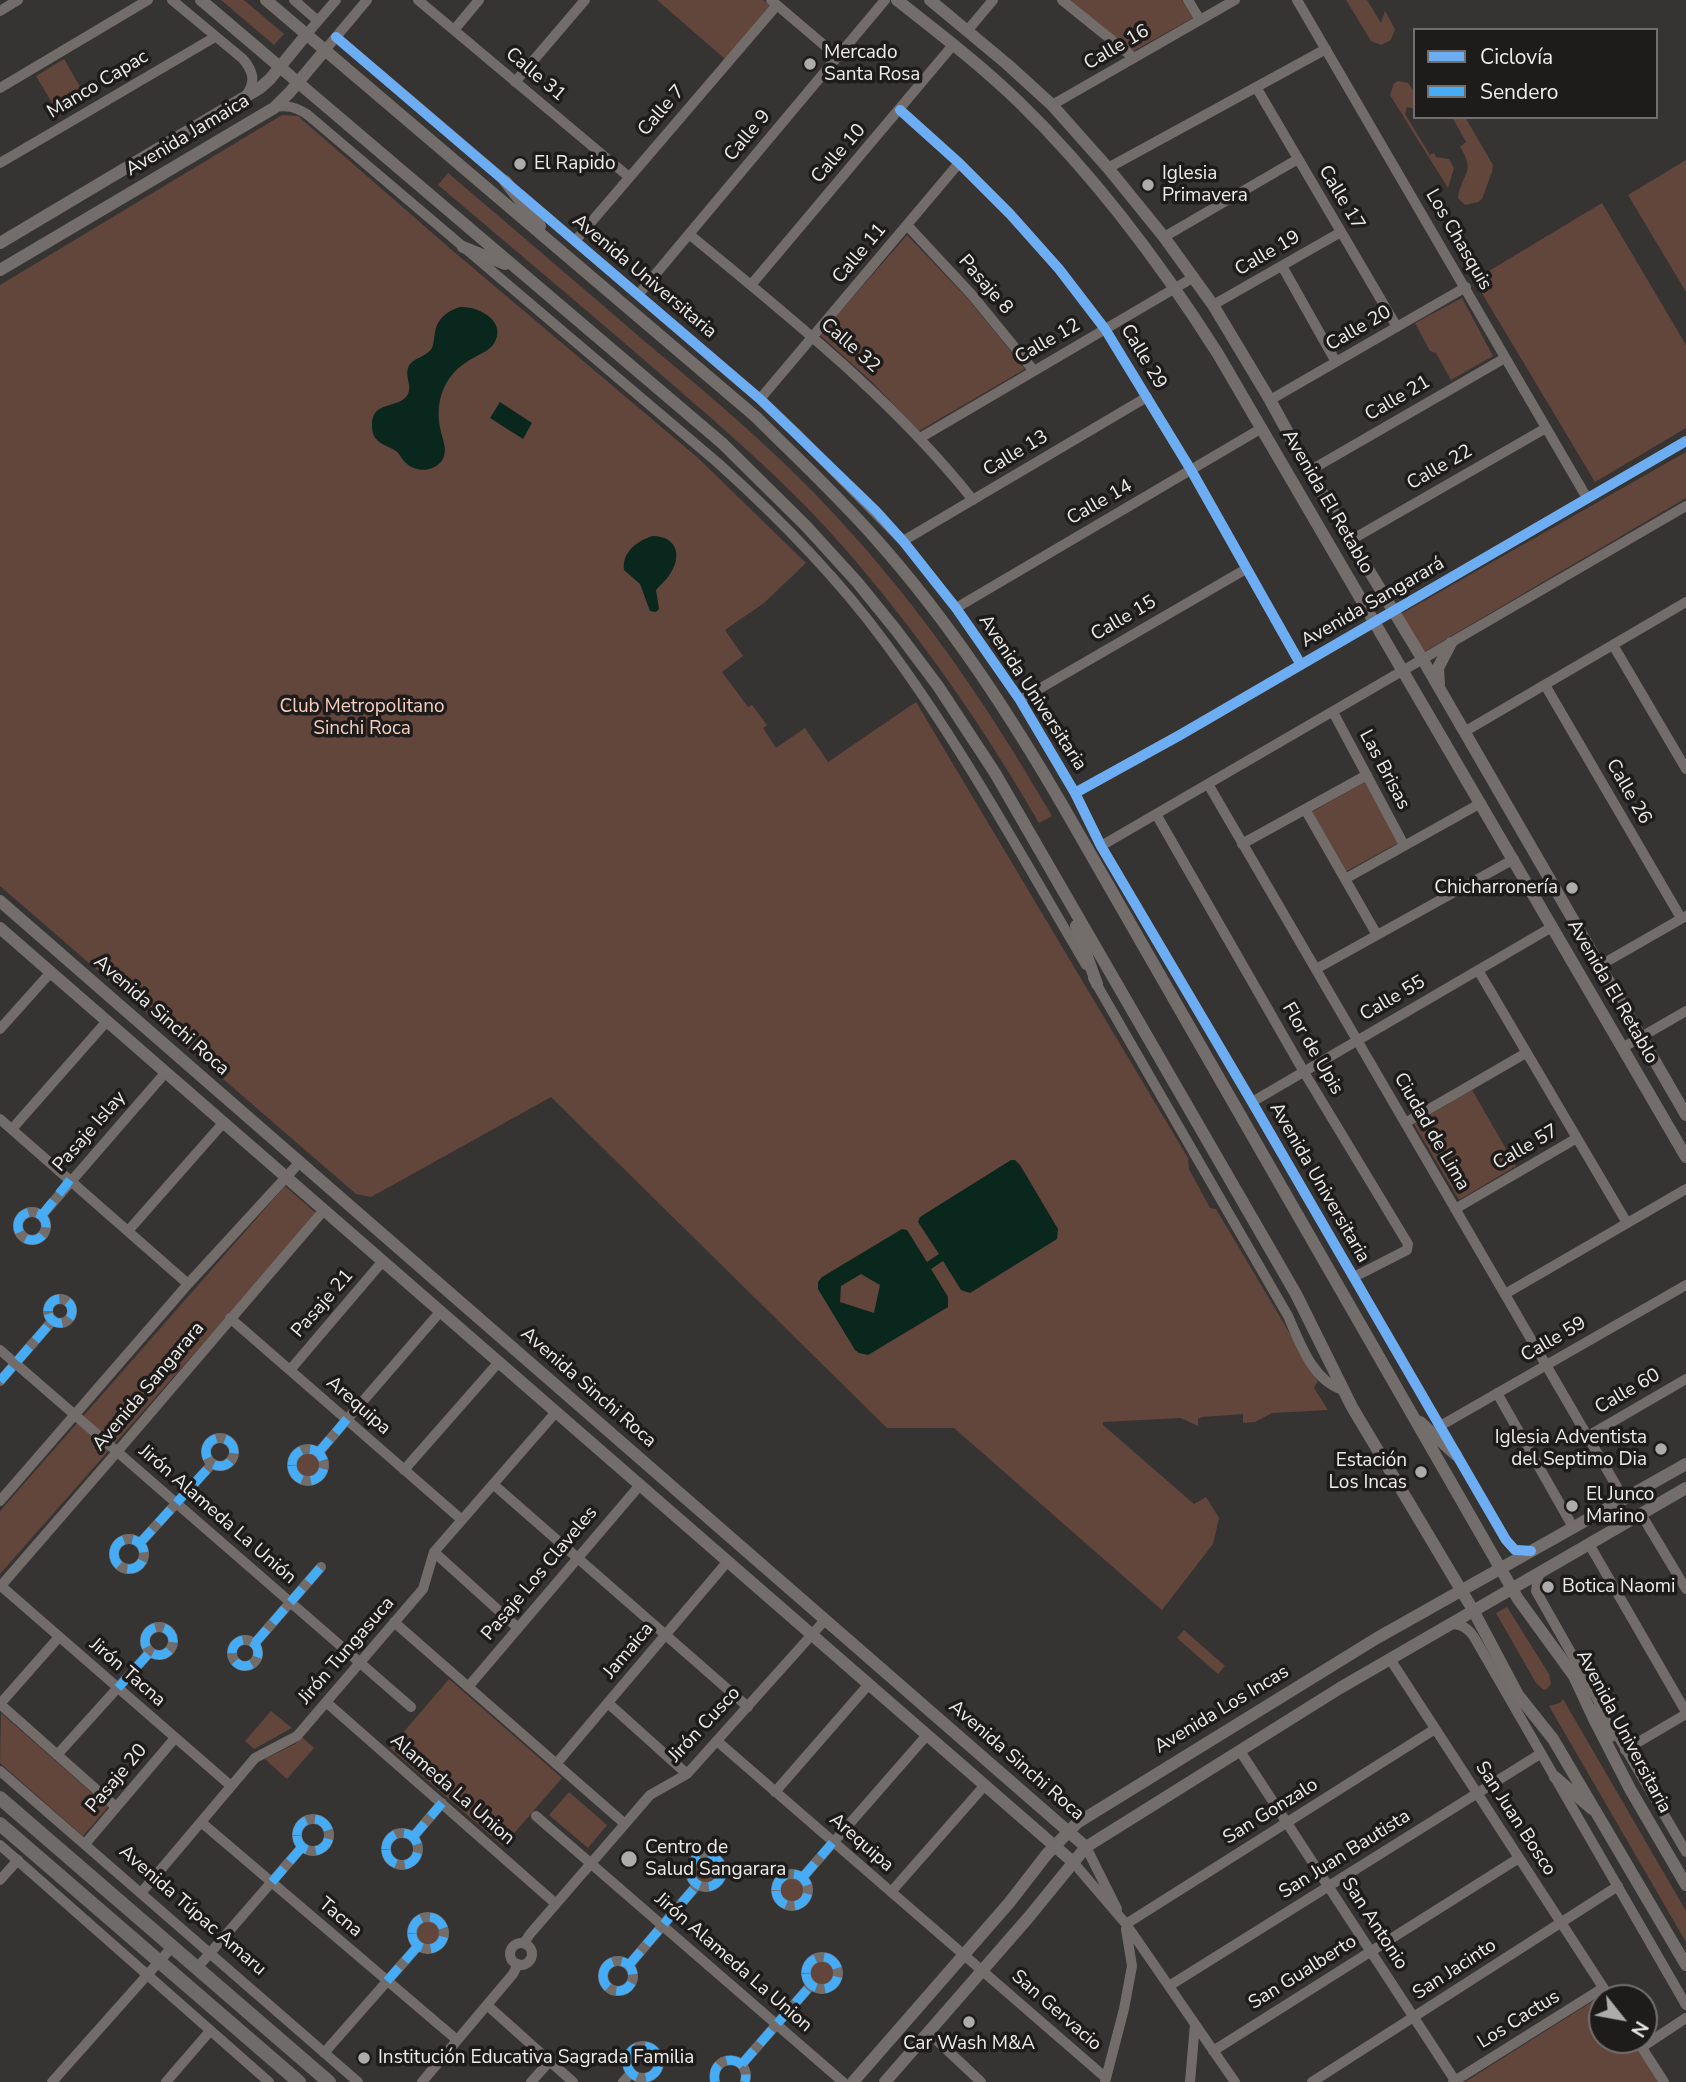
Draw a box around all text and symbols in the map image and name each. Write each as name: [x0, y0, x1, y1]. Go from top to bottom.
street label: Calle 16: [1080, 20, 1154, 76]
legend: [1413, 28, 1658, 119]
place label: Mercado Santa Rosa: [824, 42, 920, 86]
street label: Calle 31: [500, 43, 570, 107]
text: Ciclovía: [1480, 43, 1553, 71]
street label: Manco Capac: [43, 46, 153, 124]
marker: Mercado Santa Rosa: [802, 56, 818, 72]
text: Sendero: [1480, 78, 1559, 106]
street label: Calle 7: [634, 81, 690, 141]
street label: Avenida Jamaica: [122, 90, 254, 182]
street label: Calle 9: [720, 106, 776, 166]
street label: Calle 10: [807, 120, 871, 188]
place label: El Rapido: [534, 153, 615, 175]
marker: El Rapido: [512, 156, 528, 172]
street label: Calle 17: [1313, 161, 1369, 235]
place label: Iglesia Primavera: [1162, 163, 1248, 207]
marker: Iglesia Primavera: [1140, 177, 1156, 193]
street label: Los Chasquis: [1420, 185, 1496, 295]
street label: Avenida Universitaria: [567, 210, 721, 344]
street label: Calle 11: [828, 219, 892, 289]
street label: Calle 19: [1231, 226, 1305, 282]
street label: Pasaje 8: [953, 250, 1017, 320]
street label: Calle 20: [1322, 301, 1396, 357]
street label: Calle 32: [816, 314, 884, 378]
street label: Calle 12: [1011, 314, 1085, 370]
street label: Calle 29: [1115, 320, 1171, 394]
street label: Calle 21: [1361, 371, 1435, 427]
street label: Calle 13: [979, 426, 1053, 482]
street label: Avenida El Retablo: [1277, 426, 1377, 578]
street label: Calle 22: [1403, 440, 1477, 496]
street label: Calle 14: [1063, 475, 1137, 531]
street label: Avenida Sangarará: [1297, 553, 1449, 653]
street label: Calle 15: [1087, 591, 1161, 647]
street label: Avenida Universitaria: [973, 611, 1091, 775]
park label: Club Metropolitano Sinchi Roca: [279, 696, 445, 740]
street label: Las Brisas: [1354, 726, 1414, 814]
street label: Calle 26: [1600, 755, 1656, 829]
place label: Chicharronería: [1434, 877, 1558, 899]
marker: Chicharronería: [1564, 880, 1580, 896]
street label: Avenida El Retablo: [1562, 916, 1662, 1068]
street label: Avenida Sinchi Roca: [89, 951, 233, 1081]
street label: Calle 55: [1356, 971, 1430, 1027]
street label: Flor de Upis: [1276, 999, 1348, 1099]
street label: Ciudad de Lima: [1388, 1069, 1474, 1195]
street label: Pasaje Islay: [49, 1087, 131, 1177]
street label: Avenida Universitaria: [1264, 1099, 1374, 1267]
street label: Calle 57: [1489, 1120, 1563, 1176]
street label: Pasaje 21: [287, 1265, 359, 1343]
street label: Calle 59: [1517, 1312, 1591, 1368]
street label: Avenida Sangarara: [88, 1318, 210, 1456]
street label: Avenida Sinchi Roca: [516, 1323, 660, 1453]
street label: Calle 60: [1591, 1364, 1665, 1420]
street label: Arequipa: [321, 1372, 395, 1440]
place label: Iglesia Adventista del Septimo Dia: [1495, 1427, 1647, 1471]
street label: Jirón Alameda La Unión: [134, 1440, 300, 1590]
marker: Iglesia Adventista del Septimo Dia: [1653, 1441, 1669, 1457]
place label: Estación Los Incas: [1329, 1450, 1407, 1494]
marker: Estación Los Incas: [1413, 1464, 1429, 1480]
place label: El Junco Marino: [1586, 1484, 1654, 1528]
marker: El Junco Marino: [1564, 1498, 1580, 1514]
street label: Pasaje Los Claveles: [477, 1502, 603, 1646]
place label: Botica Naomi: [1562, 1576, 1675, 1598]
marker: Botica Naomi: [1540, 1579, 1556, 1595]
street label: Jirón Tungasuca: [294, 1593, 400, 1709]
street label: Jamaica: [599, 1618, 659, 1684]
street label: Jirón Tacna: [84, 1634, 170, 1712]
street label: Avenida Universitaria: [1570, 1647, 1676, 1817]
street label: Avenida Los Incas: [1151, 1661, 1293, 1759]
street label: Jirón Cusco: [664, 1682, 746, 1768]
street label: Avenida Sinchi Roca: [944, 1696, 1088, 1826]
street label: Alameda La Union: [385, 1730, 519, 1850]
street label: Pasaje 20: [82, 1740, 152, 1818]
street label: San Juan Bosco: [1470, 1758, 1560, 1880]
street label: San Gonzalo: [1219, 1774, 1323, 1850]
street label: San Juan Bautista: [1275, 1805, 1415, 1905]
street label: Arequipa: [824, 1809, 898, 1877]
place label: Centro de Salud Sangarara: [645, 1837, 786, 1881]
street label: Avenida Túpac Amaru: [114, 1841, 270, 1981]
marker: Centro de Salud Sangarara: [619, 1849, 639, 1869]
street label: San Antonio: [1336, 1874, 1412, 1974]
street label: Jirón Alameda La Union: [650, 1888, 816, 2038]
street label: Tacna: [314, 1893, 366, 1943]
street label: San Gualberto: [1245, 1931, 1361, 2015]
street label: San Jacinto: [1409, 1935, 1501, 2005]
street label: San Gervacio: [1006, 1966, 1106, 2056]
north arrow: [1588, 1984, 1658, 2054]
street label: Los Cactus: [1474, 1986, 1564, 2054]
marker: Car Wash M&A: [961, 2014, 977, 2030]
text: N: [1624, 2016, 1654, 2042]
place label: Car Wash M&A: [903, 2033, 1035, 2055]
place label: Institución Educativa Sagrada Familia: [378, 2047, 694, 2069]
marker: Institución Educativa Sagrada Familia: [356, 2050, 372, 2066]

